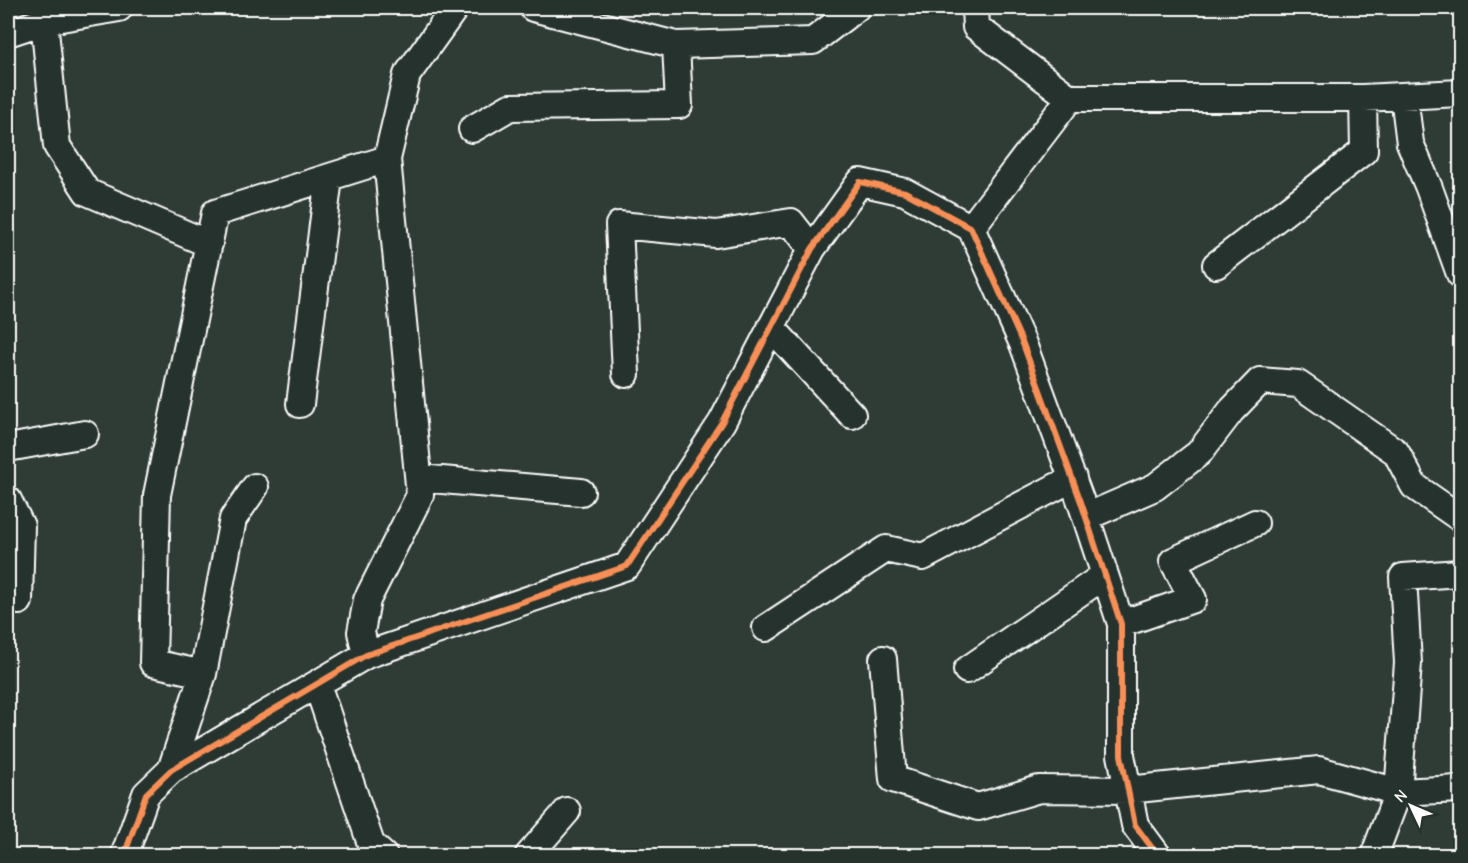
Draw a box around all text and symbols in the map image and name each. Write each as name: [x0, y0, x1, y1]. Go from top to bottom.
north arrow: [1381, 776, 1441, 836]
text: N: [1391, 786, 1411, 806]

